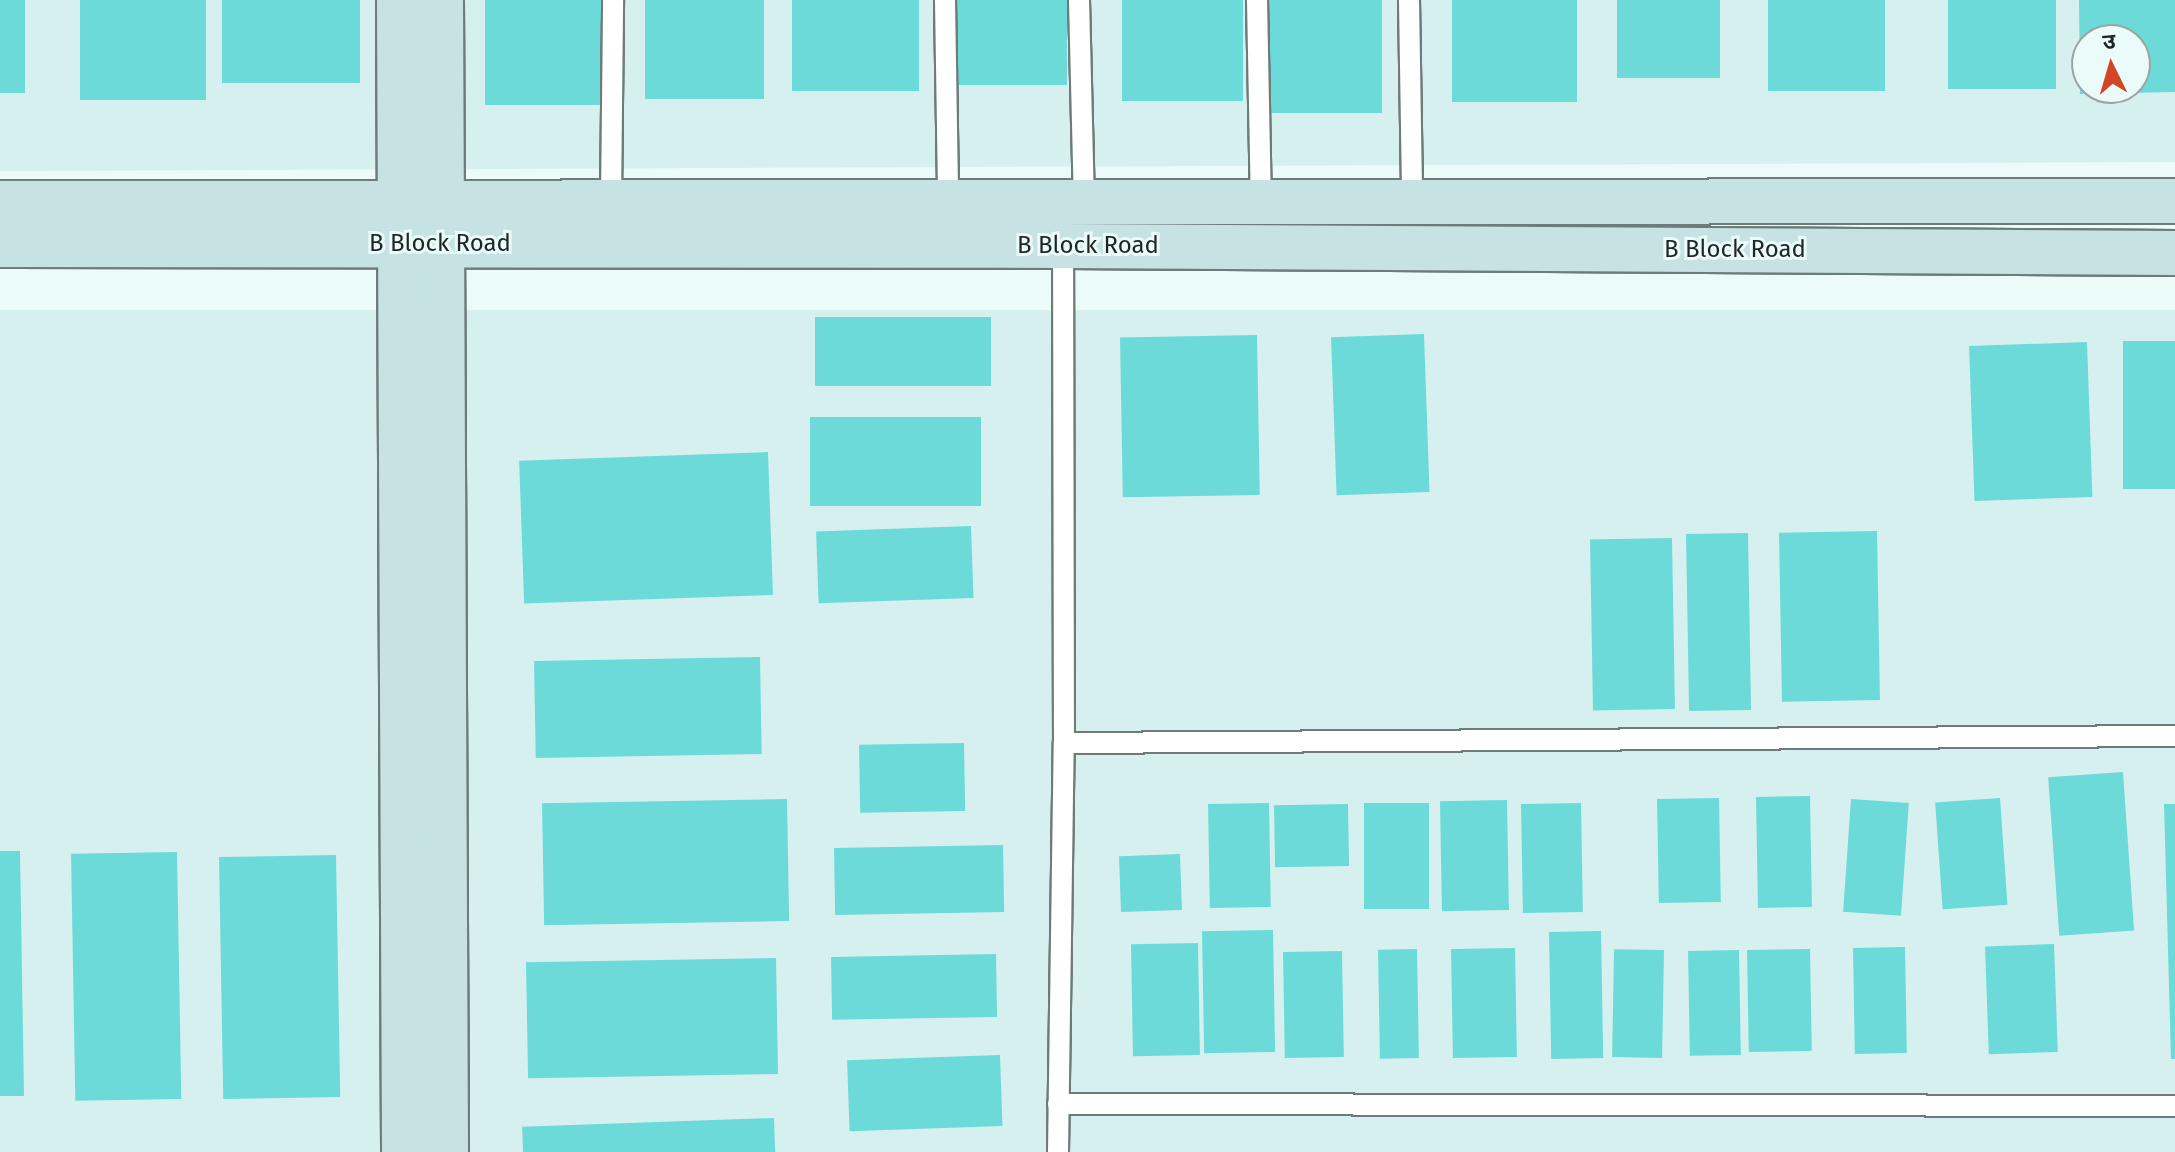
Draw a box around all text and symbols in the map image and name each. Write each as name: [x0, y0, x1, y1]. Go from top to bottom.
north arrow: [2071, 24, 2151, 104]
text: उ: [2101, 28, 2117, 56]
street label: B Block Road: [369, 230, 511, 258]
street label: B Block Road: [1017, 232, 1159, 260]
street label: B Block Road: [1664, 236, 1806, 264]

